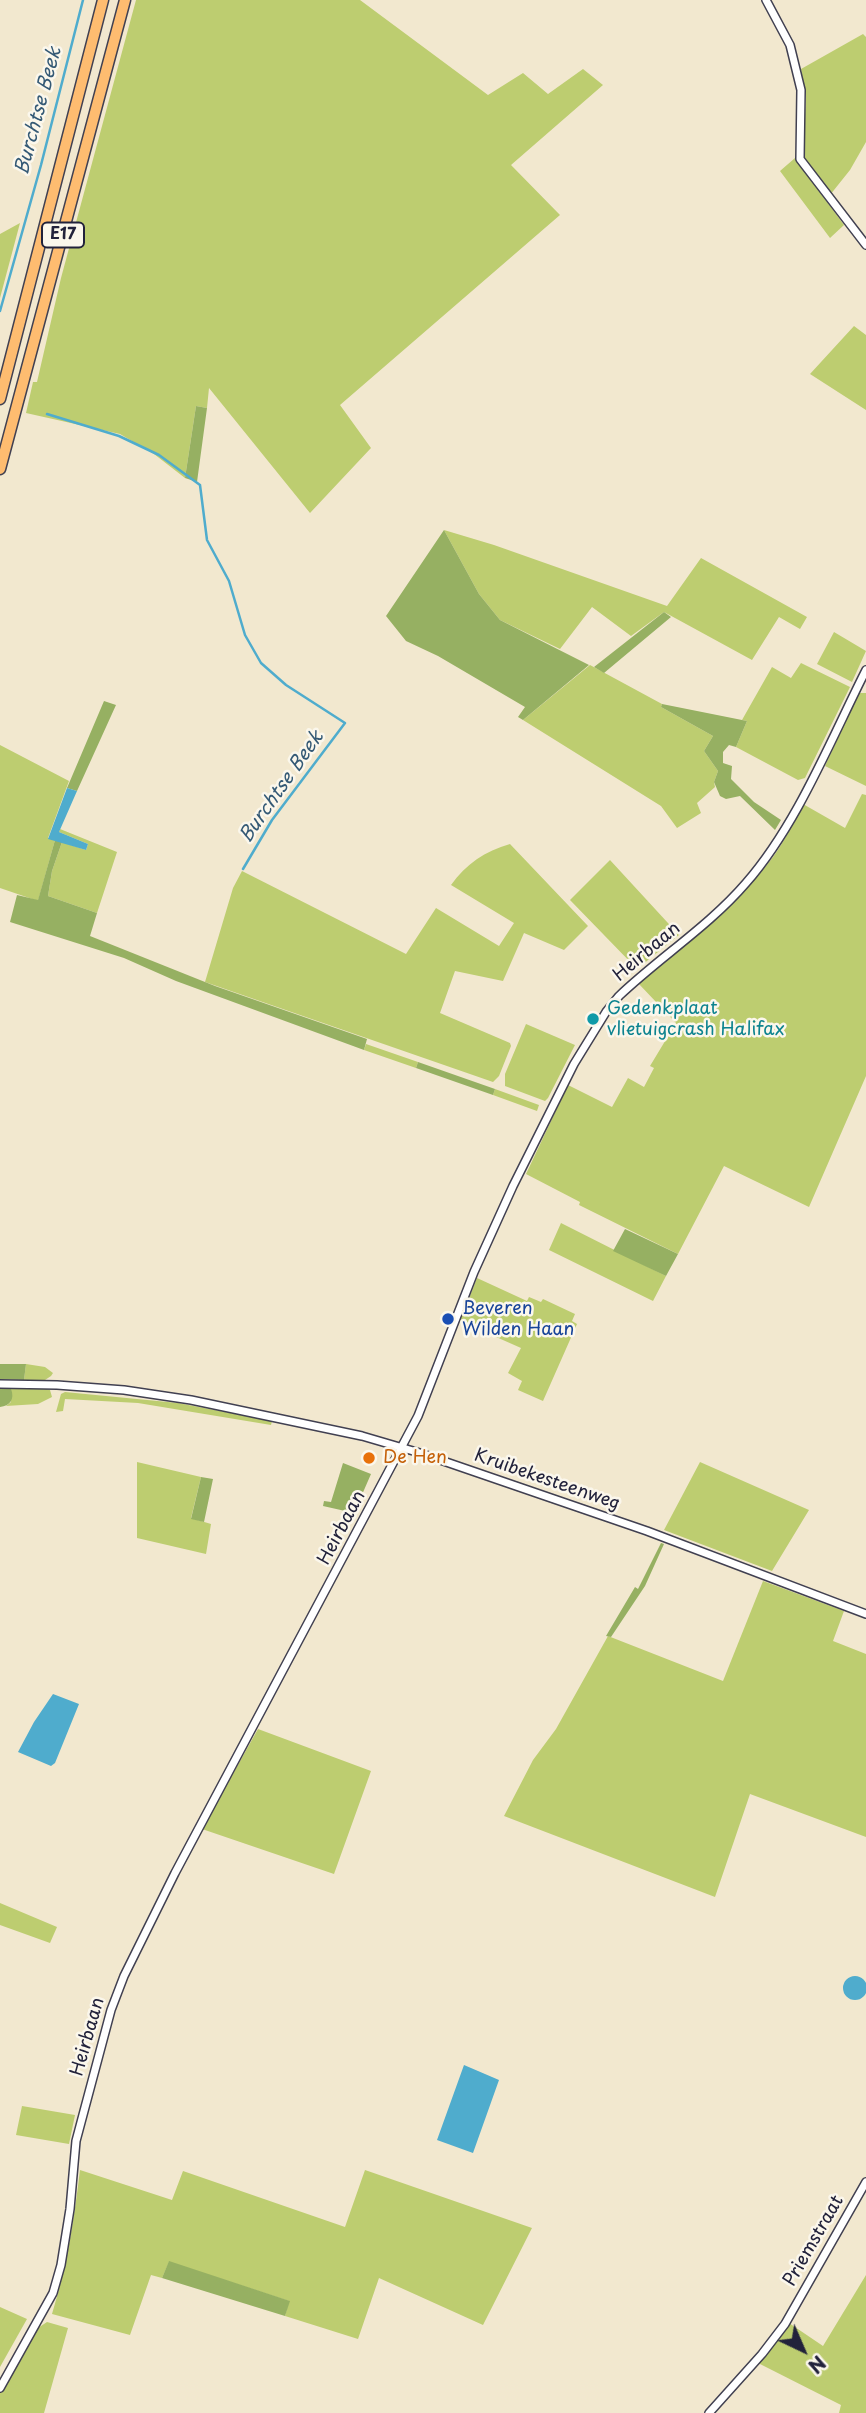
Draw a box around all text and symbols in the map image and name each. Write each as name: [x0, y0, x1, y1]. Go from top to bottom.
water label: Burchtse Beek: [11, 45, 67, 177]
road number: E17: [42, 222, 84, 247]
water label: Burchtse Beek: [235, 727, 329, 847]
street label: Heirbaan: [609, 918, 685, 986]
place label: Gedenkplaat vlietuigcrash Halifax: [607, 998, 785, 1040]
marker: Gedenkplaat vlietuigcrash Halifax: [585, 1011, 601, 1027]
place label: Beveren Wilden Haan: [462, 1298, 574, 1340]
marker: Beveren Wilden Haan: [440, 1311, 456, 1327]
street label: Kruibekesteenweg: [471, 1445, 623, 1515]
place label: De Hen: [383, 1447, 447, 1469]
marker: De Hen: [361, 1450, 377, 1466]
street label: Heirbaan: [314, 1487, 370, 1569]
street label: Heirbaan: [67, 1995, 109, 2079]
street label: Priemstraat: [779, 2192, 849, 2290]
north arrow: [768, 2315, 838, 2385]
text: N: [802, 2350, 833, 2380]

